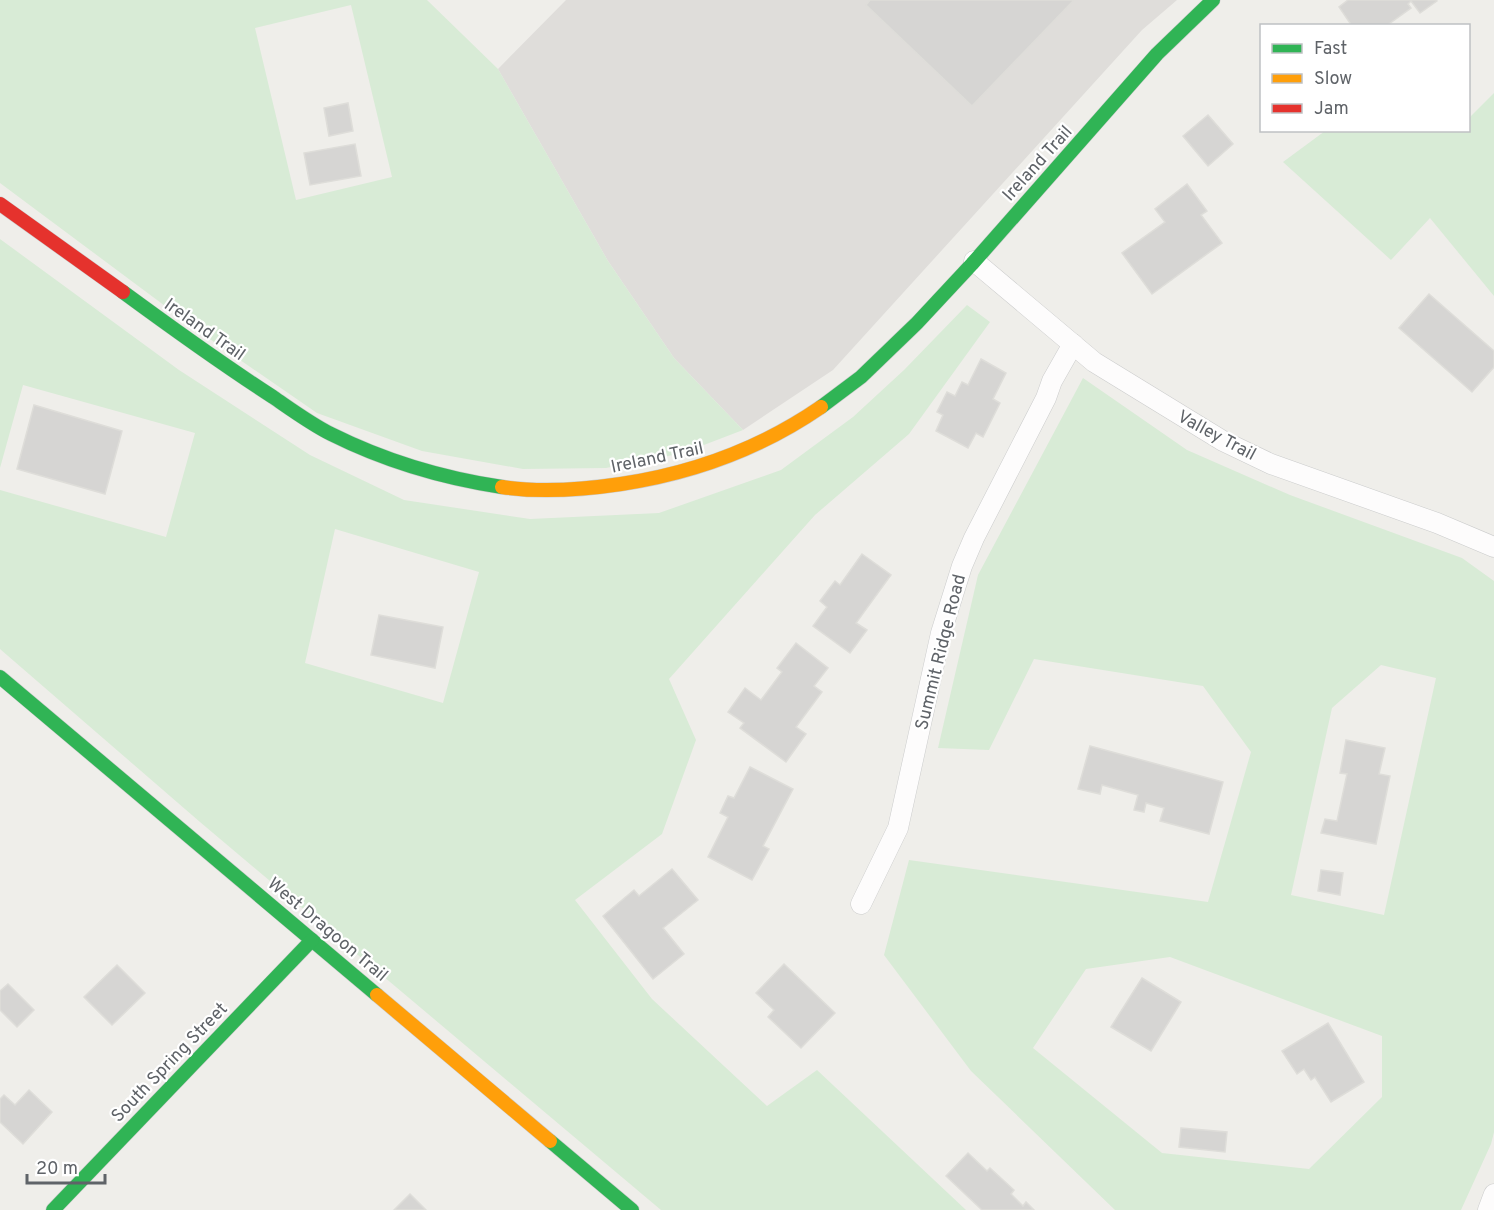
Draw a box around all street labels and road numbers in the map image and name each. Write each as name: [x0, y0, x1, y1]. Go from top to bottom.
street label: Ireland Trail: [998, 121, 1078, 207]
street label: Ireland Trail: [159, 294, 249, 367]
street label: Valley Trail: [1173, 406, 1260, 467]
street label: Ireland Trail: [609, 437, 706, 479]
street label: Summit Ridge Road: [911, 572, 972, 733]
street label: West Dragoon Trail: [262, 873, 392, 987]
street label: South Spring Street: [107, 998, 233, 1128]

